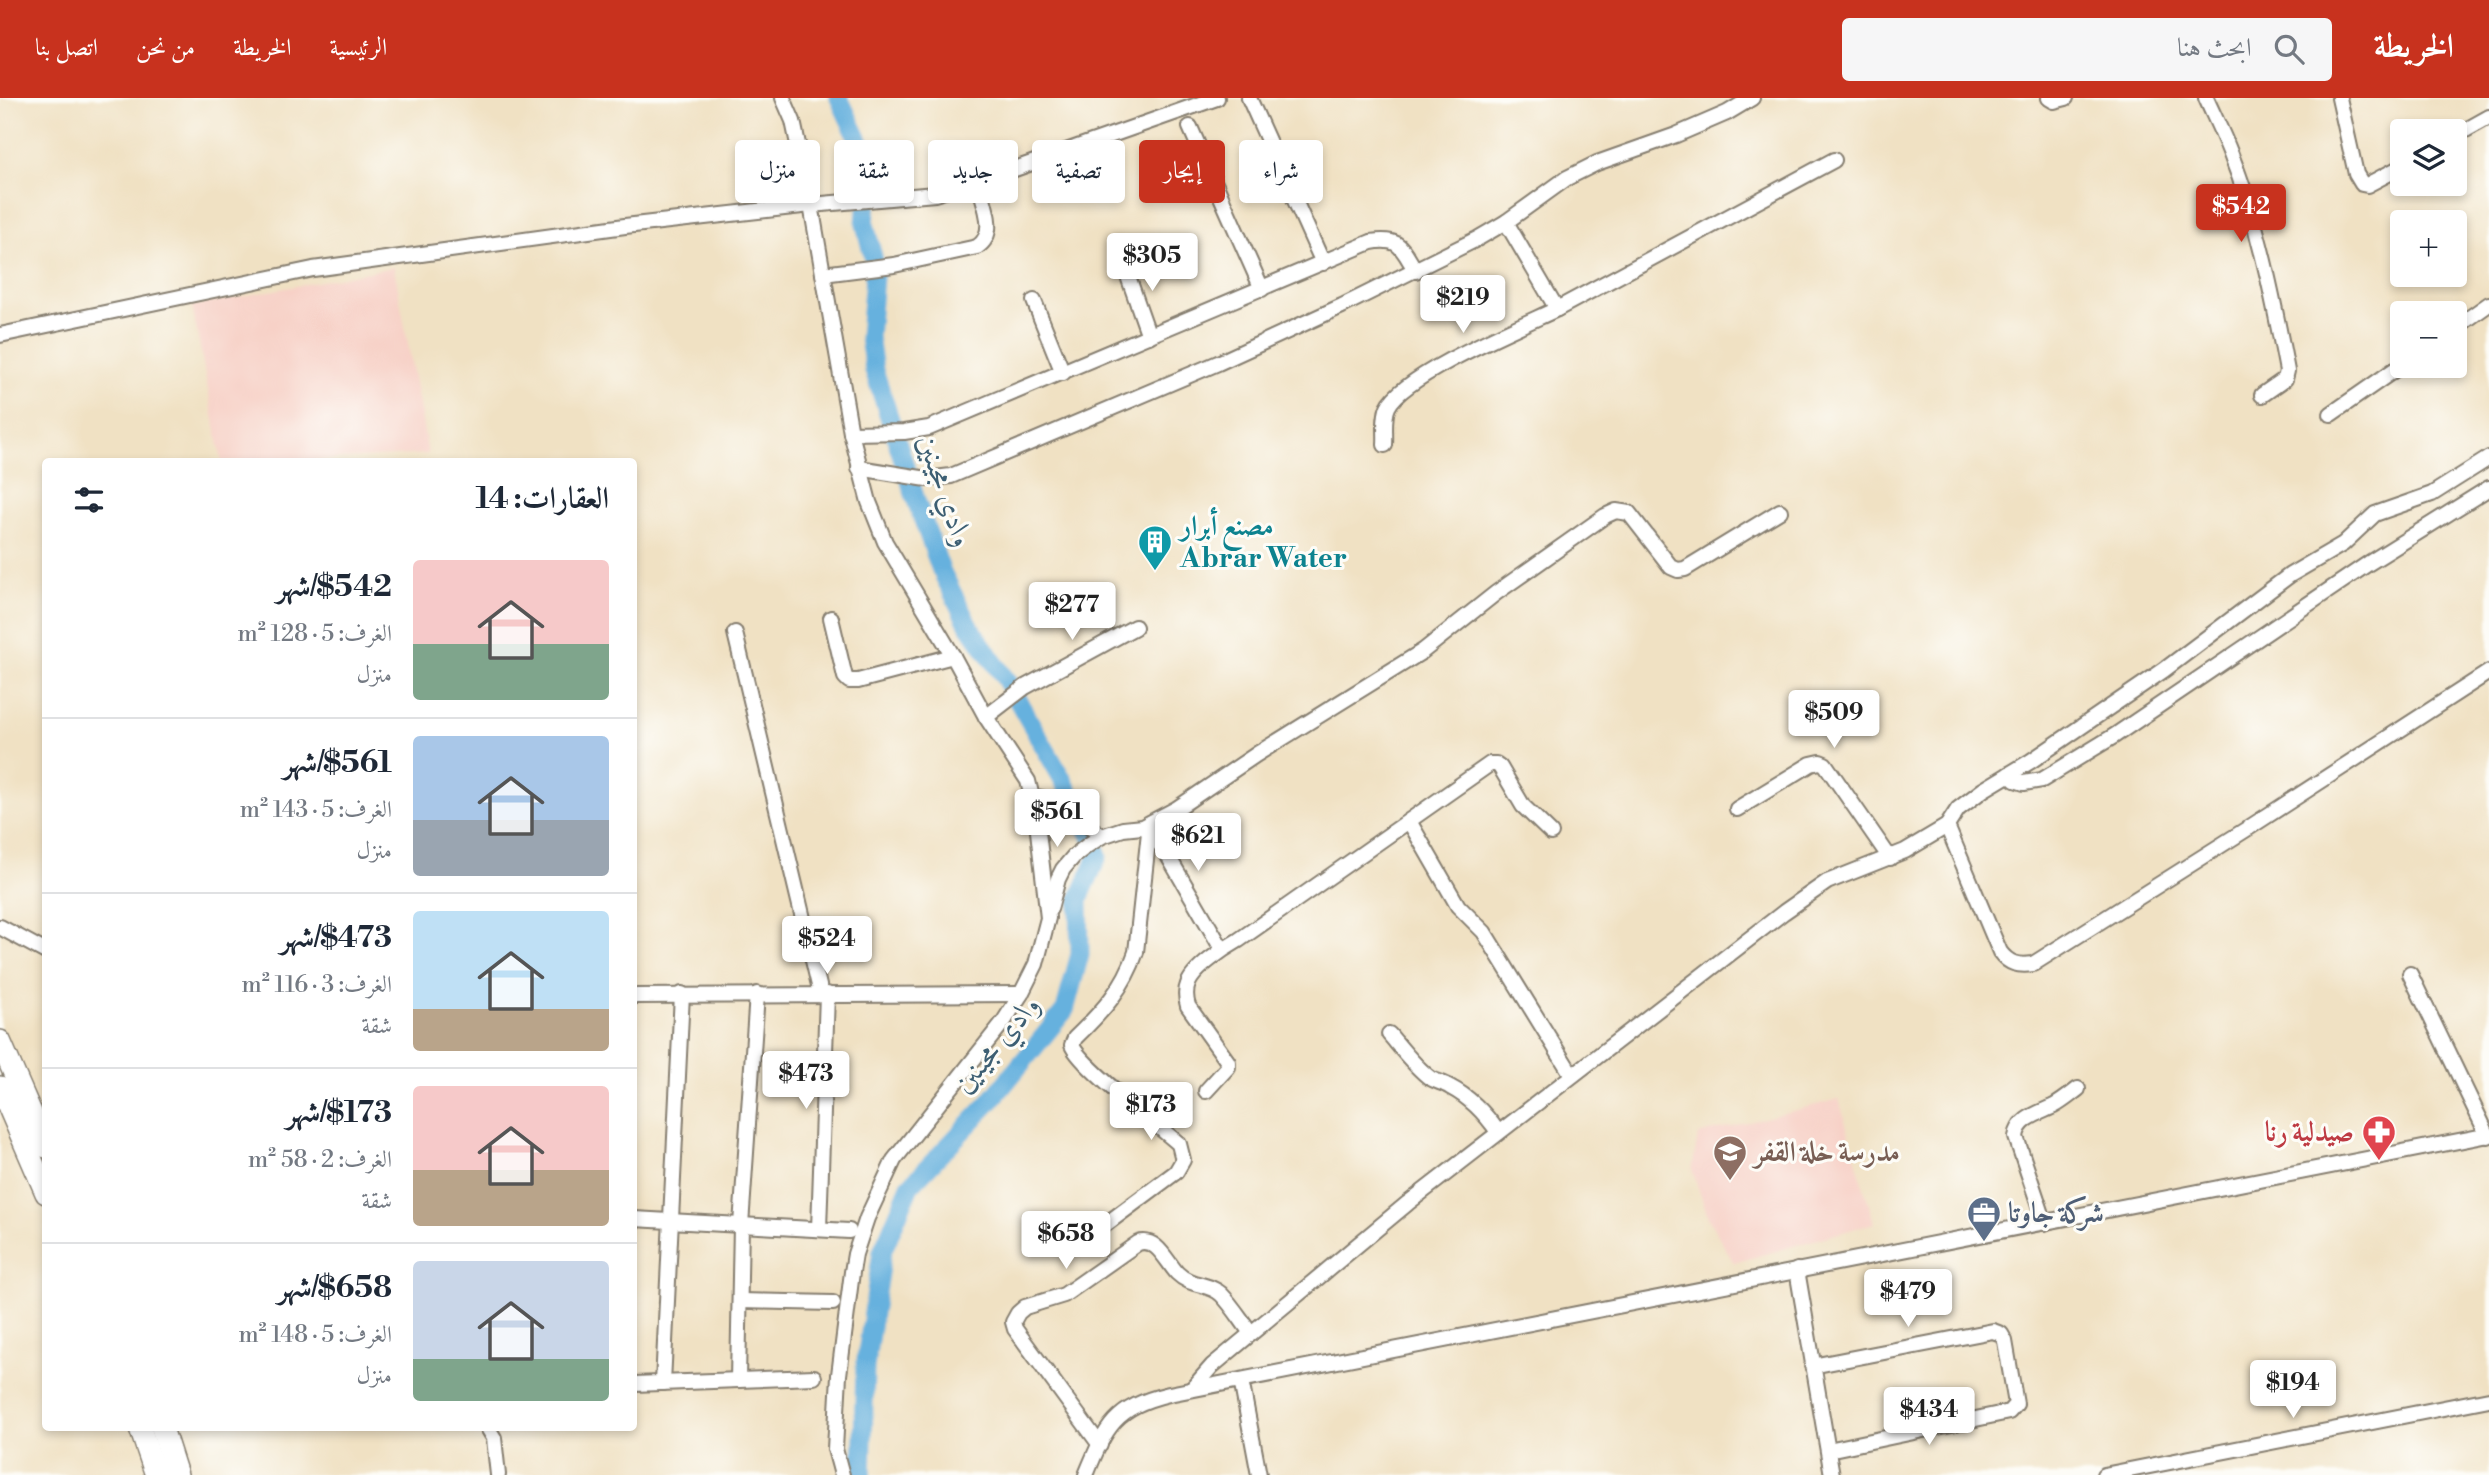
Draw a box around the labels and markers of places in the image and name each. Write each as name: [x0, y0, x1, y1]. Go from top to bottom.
pin: $542: [2200, 184, 2282, 244]
pin: $305: [1111, 234, 1193, 293]
pin: $219: [1422, 275, 1504, 335]
place label: مصنع أبرار Abrar Water: [1177, 506, 1347, 576]
building icon: مصنع أبرار Abrar Water: [1136, 523, 1174, 572]
pin: $277: [1031, 582, 1113, 642]
pin: $509: [1793, 690, 1875, 750]
pin: $561: [1016, 790, 1098, 849]
pin: $621: [1157, 814, 1239, 873]
pin: $524: [786, 916, 868, 976]
pin: $473: [765, 1052, 847, 1111]
pin: $173: [1110, 1082, 1192, 1142]
pharmacy icon: صيدلية رنا: [2360, 1113, 2398, 1162]
place label: صيدلية رنا: [2265, 1115, 2354, 1150]
school or university icon: مدرسة خلة القفر: [1711, 1133, 1749, 1182]
place label: مدرسة خلة القفر: [1751, 1135, 1900, 1170]
office icon: شركة جاوتا: [1965, 1194, 2003, 1243]
place label: شركة جاوتا: [2008, 1195, 2104, 1231]
pin: $658: [1025, 1212, 1107, 1271]
pin: $479: [1867, 1270, 1949, 1329]
pin: $194: [2252, 1360, 2334, 1420]
pin: $434: [1888, 1388, 1970, 1447]

